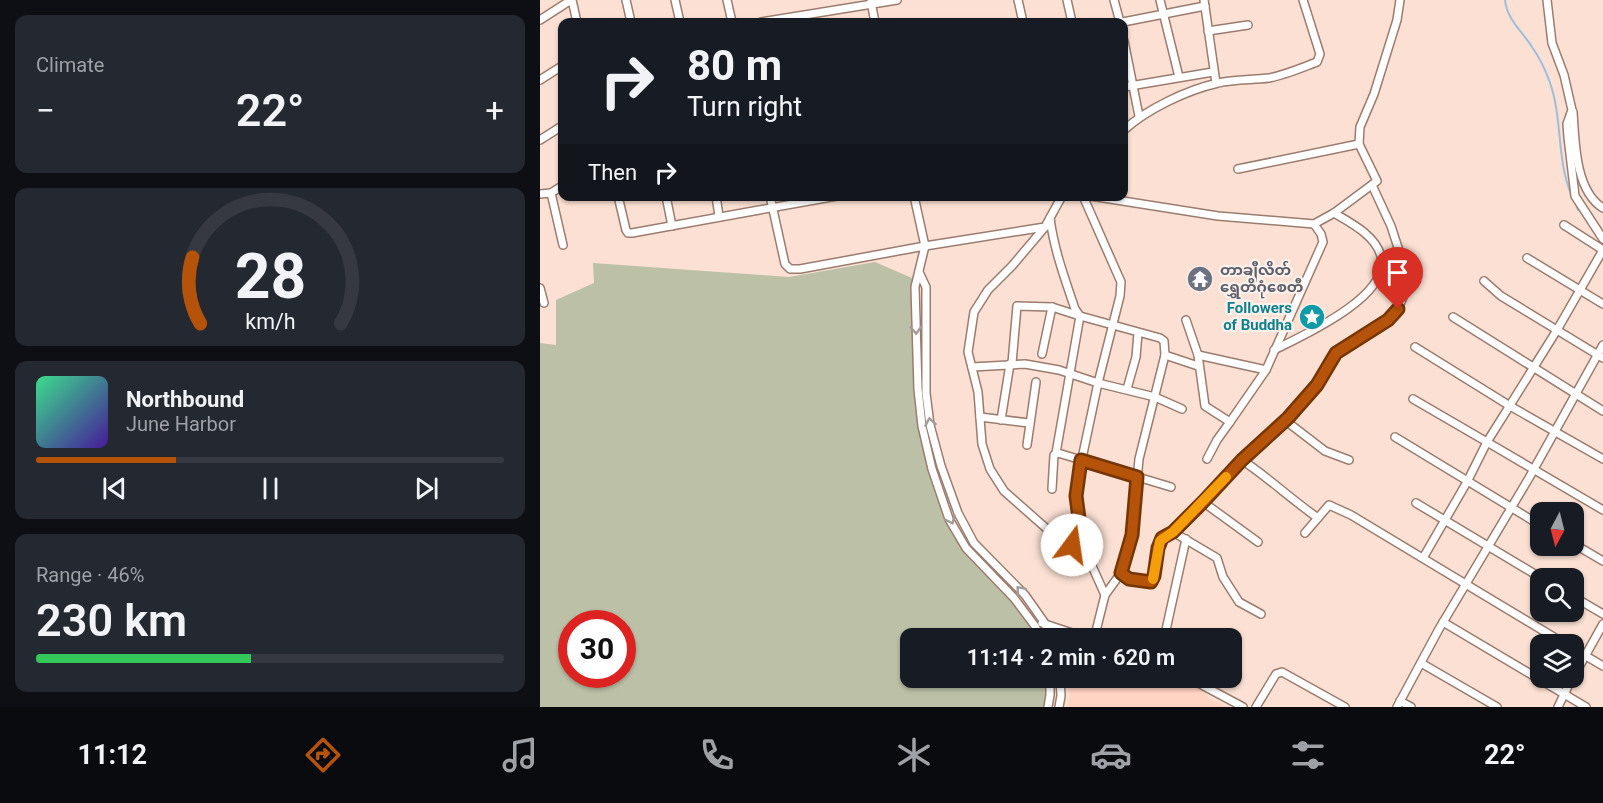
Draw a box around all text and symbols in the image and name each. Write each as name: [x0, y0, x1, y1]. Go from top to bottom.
text: 80 m: [687, 41, 782, 90]
icon: right: [588, 42, 666, 120]
text: Climate: [36, 53, 104, 77]
text: 22°: [236, 84, 304, 137]
text: −: [36, 91, 55, 130]
text: +: [485, 91, 504, 130]
text: Turn right: [687, 91, 802, 123]
icon: right: [649, 156, 682, 189]
text: Then: [588, 160, 637, 185]
text: 28: [234, 240, 306, 313]
pin: [1372, 247, 1423, 309]
icon: arrive: [1381, 256, 1414, 289]
place label: တာချီလိတ် ရွှေတိဂုံစေတီ: [1220, 260, 1304, 299]
temple icon: တာချီလိတ် ရွှေတိဂုံစေတီ: [1185, 264, 1215, 294]
place label: Followers of Buddha: [1223, 299, 1292, 334]
place icon: Followers of Buddha: [1297, 302, 1327, 332]
text: km/h: [245, 309, 295, 334]
one-way arrow: [910, 325, 922, 334]
text: Northbound: [126, 387, 244, 412]
text: June Harbor: [126, 412, 236, 436]
one-way arrow: [925, 418, 937, 427]
icon: previous: [98, 472, 131, 505]
icon: pause: [254, 472, 287, 505]
icon: next: [410, 472, 443, 505]
north arrow: [1530, 502, 1584, 556]
map controls: [1530, 502, 1584, 688]
one-way arrow: [943, 513, 955, 524]
position arrow: [1040, 513, 1104, 577]
text: Range · 46%: [36, 563, 144, 587]
button: search: [1530, 568, 1584, 622]
one-way arrow: [1016, 586, 1027, 597]
text: 230 km: [36, 594, 187, 647]
speed limit sign: 30: [558, 610, 636, 688]
button: layers: [1530, 634, 1584, 688]
text: 11:14 · 2 min · 620 m: [967, 645, 1175, 670]
icon: directions: [302, 734, 344, 776]
icon: music: [499, 734, 541, 776]
icon: phone: [696, 734, 738, 776]
icon: climate: [893, 734, 935, 776]
icon: car: [1090, 734, 1132, 776]
icon: filters: [1287, 734, 1329, 776]
text: 11:12: [77, 739, 147, 771]
text: 22°: [1484, 739, 1525, 771]

